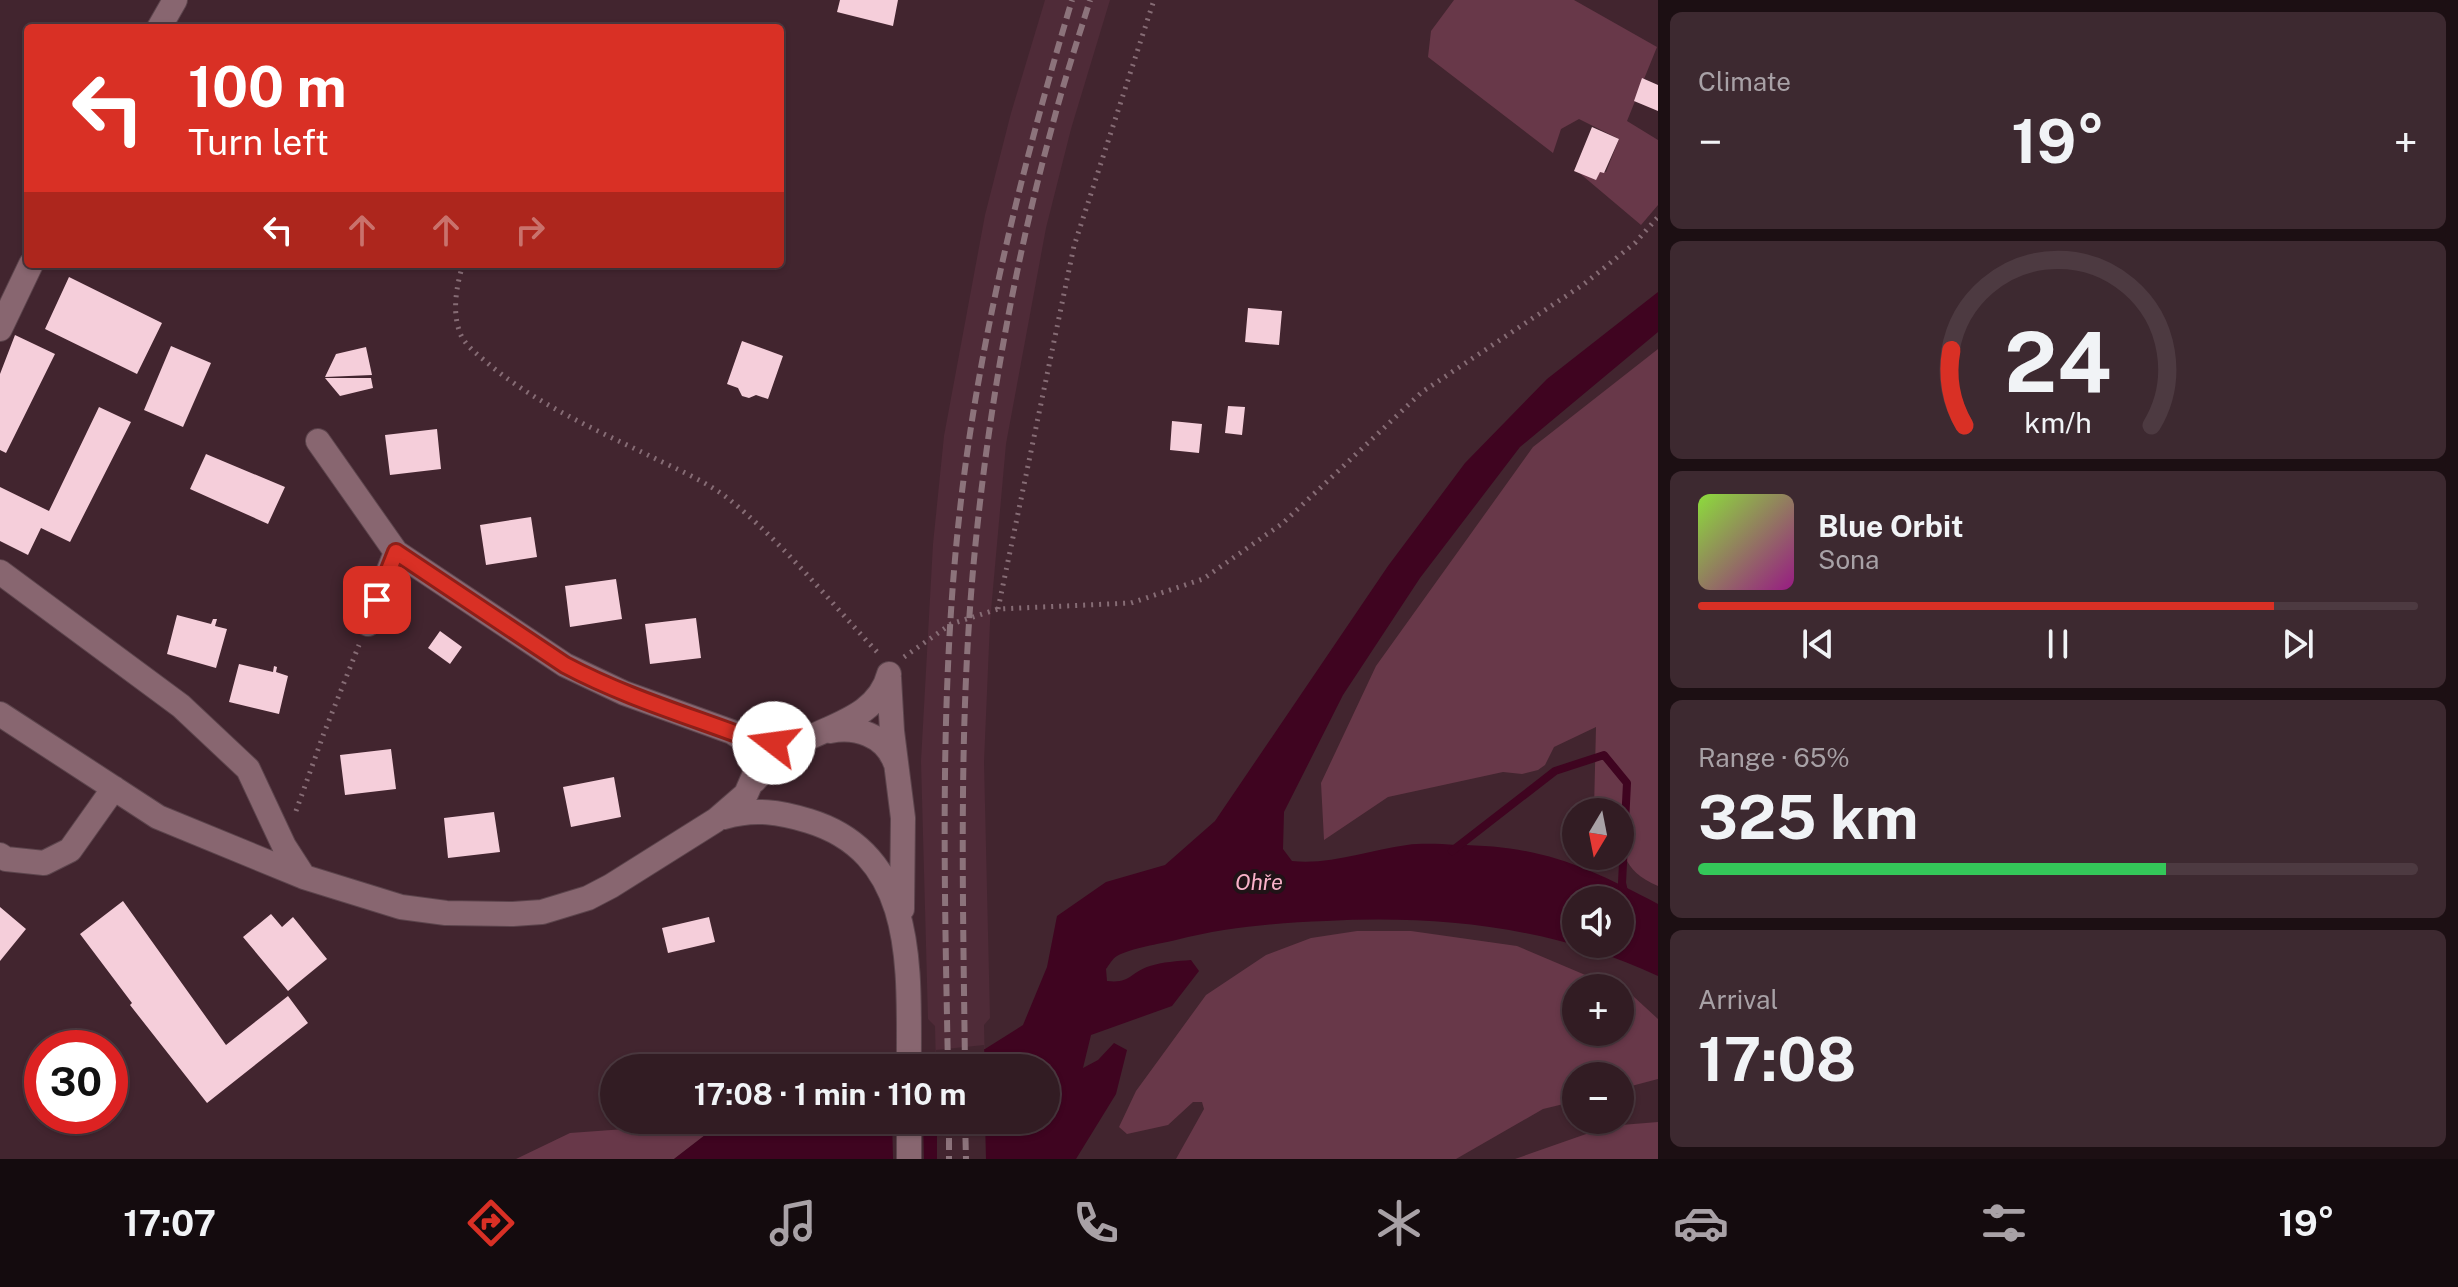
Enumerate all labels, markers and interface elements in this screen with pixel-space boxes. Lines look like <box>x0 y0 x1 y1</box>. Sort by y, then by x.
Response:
text: 100 m <box>188 54 347 120</box>
icon: left <box>56 56 160 160</box>
text: Climate <box>1698 66 1791 97</box>
text: 19° <box>2011 106 2105 177</box>
text: − <box>1698 116 1722 168</box>
text: + <box>2394 116 2418 168</box>
text: Turn left <box>188 121 329 163</box>
icon: left <box>256 208 300 252</box>
icon: ahead <box>340 208 384 252</box>
icon: ahead <box>424 208 468 252</box>
icon: right <box>508 208 552 252</box>
text: 24 <box>2004 313 2112 411</box>
text: km/h <box>2024 406 2092 439</box>
text: Blue Orbit <box>1818 508 1964 544</box>
text: Sona <box>1818 544 1879 575</box>
pin <box>343 566 411 634</box>
icon: arrive <box>355 578 399 622</box>
icon: previous <box>1796 622 1840 666</box>
icon: pause <box>2036 622 2080 666</box>
icon: next <box>2276 622 2320 666</box>
position arrow <box>732 701 816 785</box>
text: Range · 65% <box>1698 742 1850 773</box>
text: 325 km <box>1698 782 1919 853</box>
north arrow <box>1562 798 1634 870</box>
map controls <box>1562 798 1634 1134</box>
water label: Ohře <box>1235 869 1283 895</box>
button: sound <box>1562 886 1634 958</box>
button: + <box>1562 974 1634 1046</box>
text: Arrival <box>1698 984 1778 1015</box>
text: 17:08 <box>1698 1024 1856 1095</box>
speed limit sign: 30 <box>24 1030 128 1134</box>
button: − <box>1562 1062 1634 1134</box>
text: 17:08 · 1 min · 110 m <box>694 1076 966 1112</box>
icon: directions <box>463 1195 519 1251</box>
icon: music <box>765 1195 821 1251</box>
icon: phone <box>1068 1195 1124 1251</box>
icon: climate <box>1371 1195 1427 1251</box>
icon: car <box>1673 1195 1729 1251</box>
icon: filters <box>1976 1195 2032 1251</box>
text: 17:07 <box>123 1202 216 1244</box>
text: 19° <box>2278 1202 2335 1244</box>

